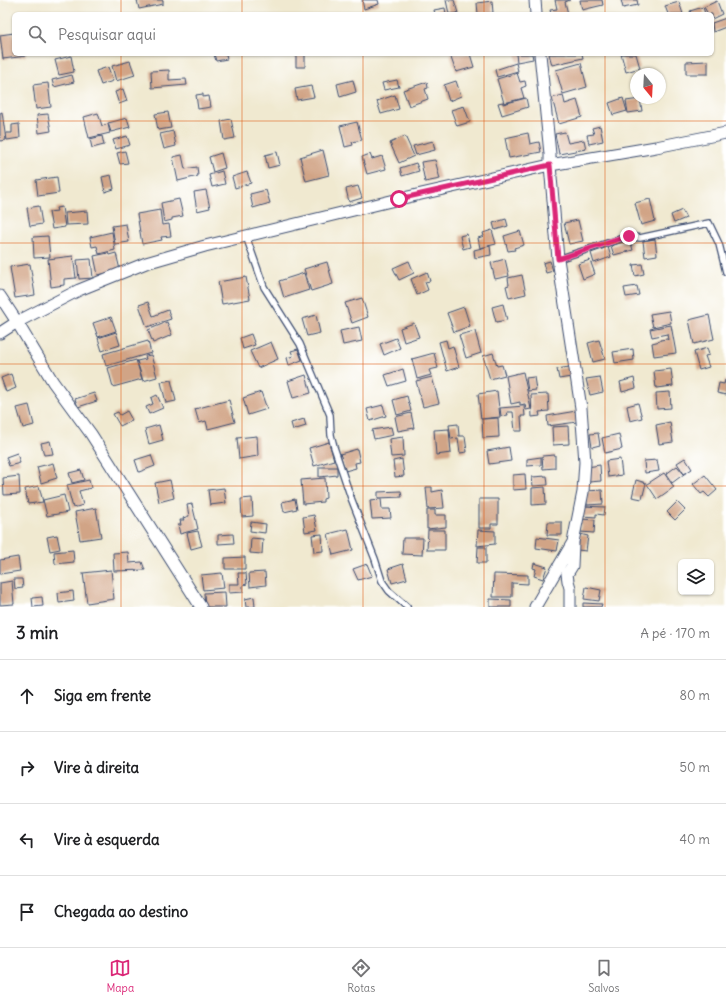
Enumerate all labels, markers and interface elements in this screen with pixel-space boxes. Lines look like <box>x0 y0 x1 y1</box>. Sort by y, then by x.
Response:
search box <box>12 12 714 56</box>
icon: search <box>26 23 48 45</box>
text: Pesquisar aqui <box>58 25 156 44</box>
north arrow <box>630 68 666 104</box>
route start <box>390 190 408 208</box>
route end <box>620 227 638 245</box>
map controls <box>678 559 714 595</box>
button: layers <box>678 559 714 595</box>
text: 3 min <box>16 622 58 644</box>
text: A pé · 170 m <box>640 625 710 642</box>
icon: ahead <box>16 685 38 707</box>
text: Siga em frente <box>54 686 151 705</box>
text: 80 m <box>679 687 710 704</box>
icon: right <box>16 757 38 779</box>
text: Vire à direita <box>54 758 139 777</box>
text: 50 m <box>679 759 710 776</box>
icon: left <box>16 829 38 851</box>
text: Vire à esquerda <box>54 830 160 849</box>
text: 40 m <box>679 831 710 848</box>
icon: arrive <box>16 901 38 923</box>
text: Chegada ao destino <box>54 902 188 921</box>
tab: Mapa <box>106 957 134 995</box>
tab: Rotas <box>347 957 375 995</box>
tab: Salvos <box>588 957 620 995</box>

